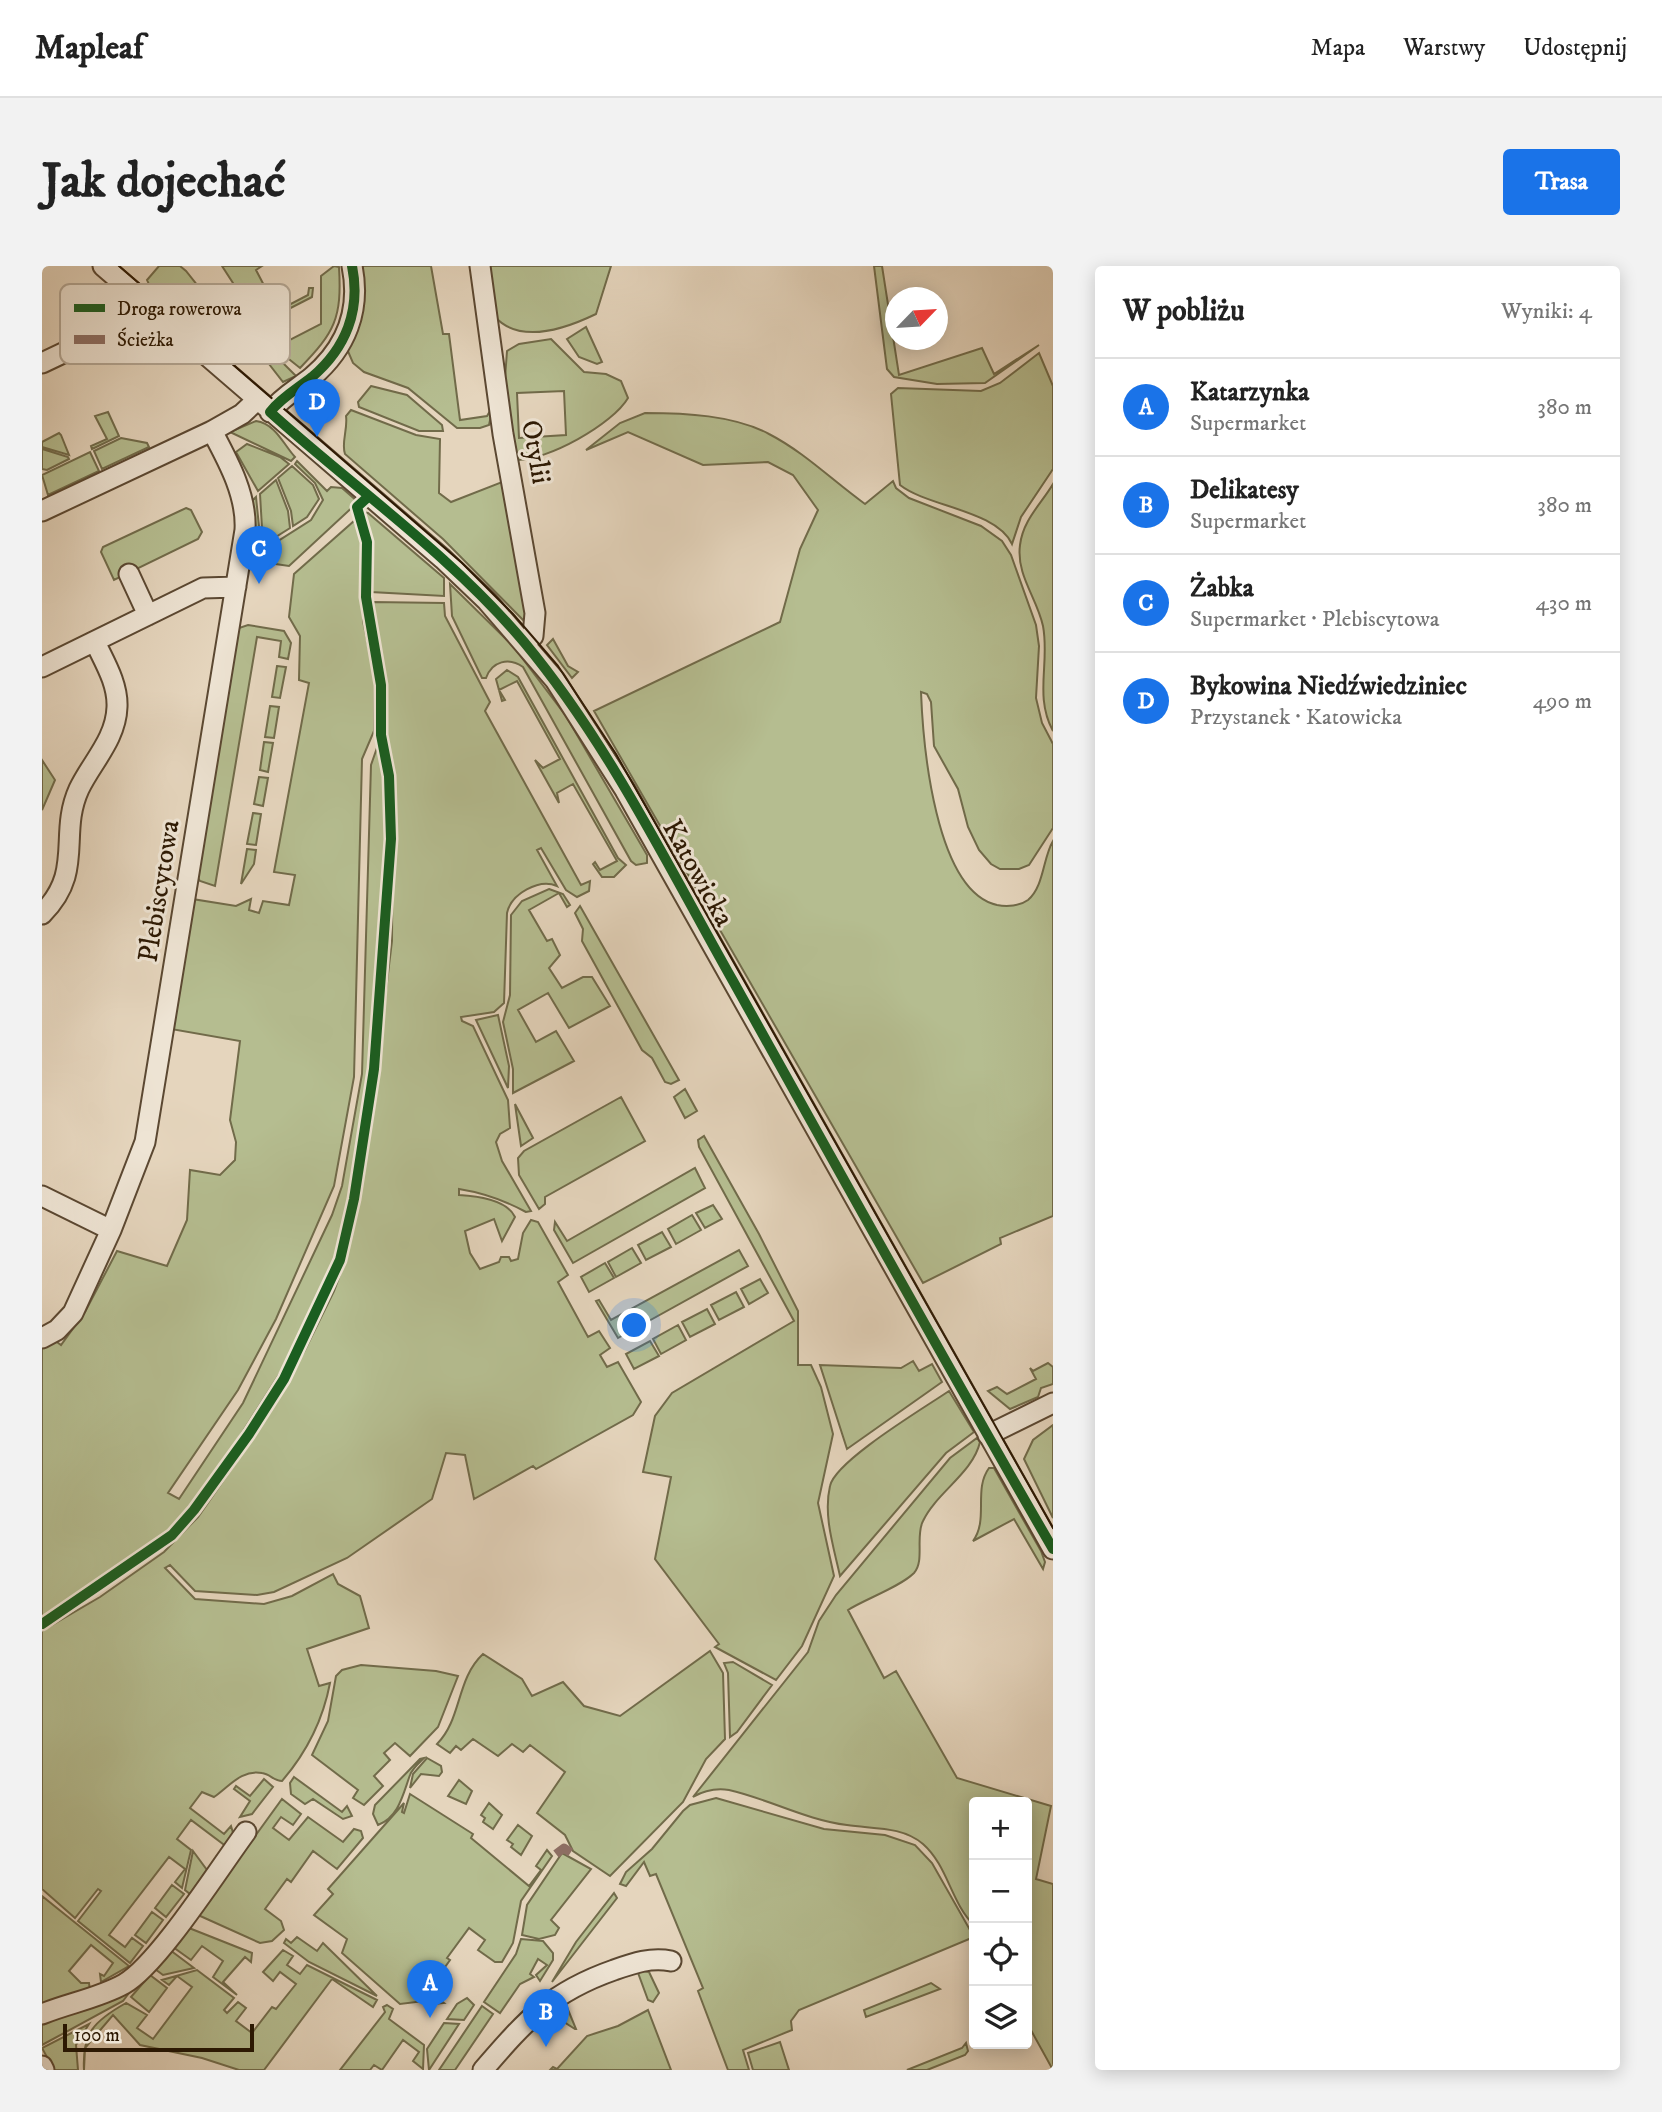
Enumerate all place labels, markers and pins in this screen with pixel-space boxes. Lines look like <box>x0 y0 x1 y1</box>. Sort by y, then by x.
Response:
pin: D <box>294 379 340 437</box>
pin: C <box>236 526 282 584</box>
pin: A <box>407 1960 453 2018</box>
pin: B <box>523 1989 569 2047</box>

